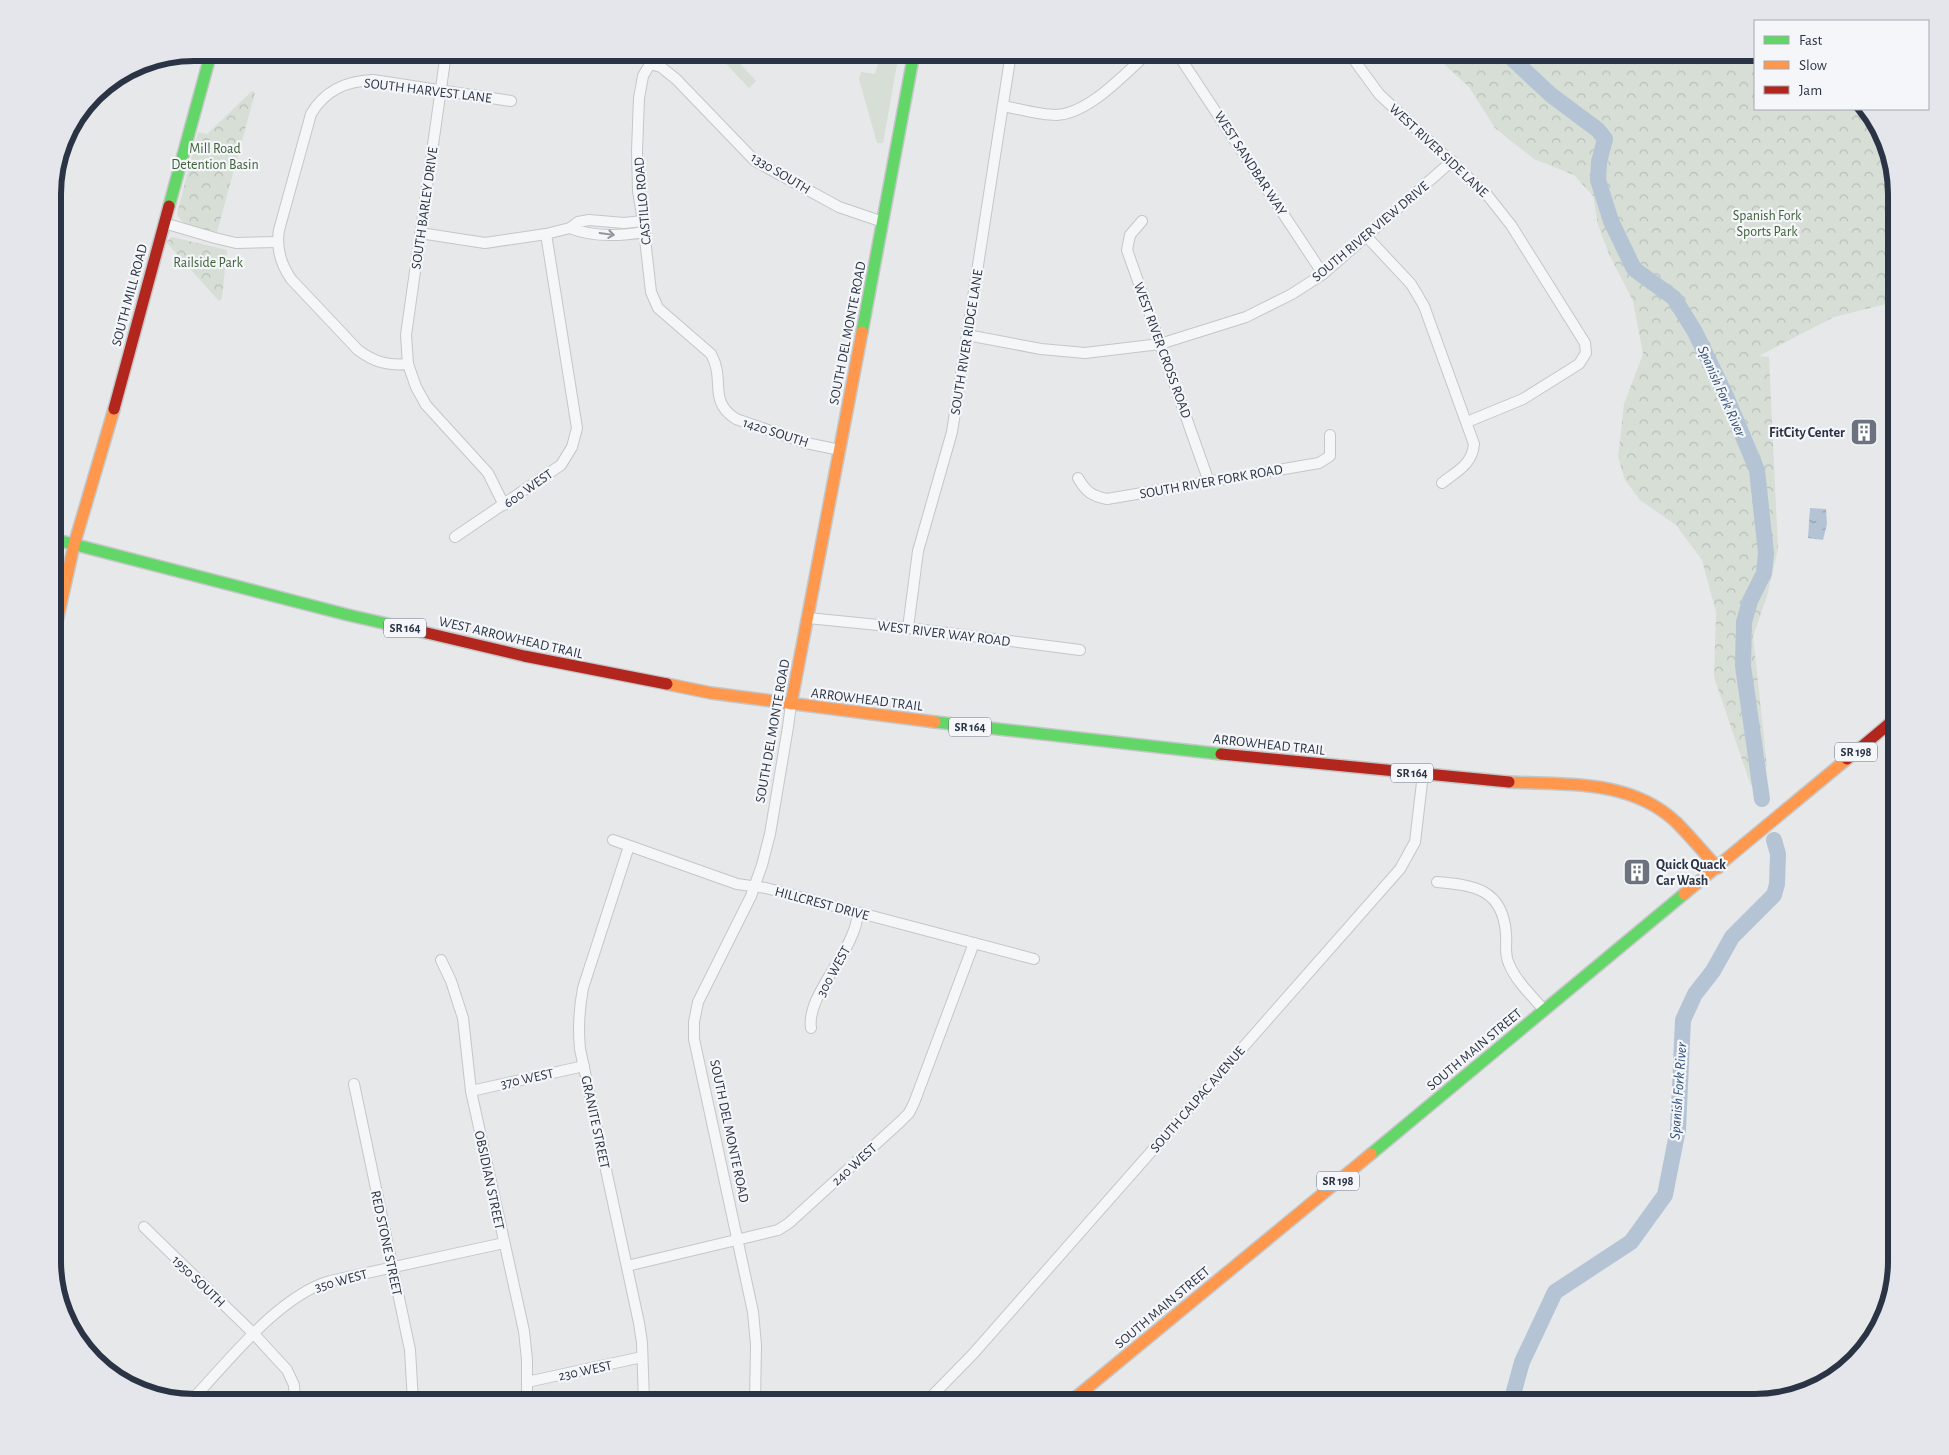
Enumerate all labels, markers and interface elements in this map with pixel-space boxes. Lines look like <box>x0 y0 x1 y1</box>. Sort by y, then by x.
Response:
legend <box>1754 20 1929 110</box>
text: Fast <box>1799 33 1823 48</box>
text: Slow <box>1799 58 1827 73</box>
street label: SOUTH HARVEST LANE <box>363 76 493 106</box>
text: Jam <box>1799 83 1822 98</box>
street label: WEST RIVER SIDE LANE <box>1386 101 1491 200</box>
street label: WEST SANDBAR WAY <box>1211 109 1289 219</box>
park label: Mill Road Detention Basin <box>171 142 259 172</box>
street label: SOUTH BARLEY DRIVE <box>409 146 441 270</box>
street label: 1330 SOUTH <box>748 151 813 197</box>
street label: CASTILLO ROAD <box>632 156 654 245</box>
street label: SOUTH RIVER VIEW DRIVE <box>1310 179 1432 284</box>
park label: Spanish Fork Sports Park <box>1733 209 1802 239</box>
one-way arrow <box>599 229 615 239</box>
street label: SOUTH MILL ROAD <box>110 243 150 348</box>
park label: Railside Park <box>173 256 243 270</box>
street label: SOUTH DEL MONTE ROAD <box>827 260 869 406</box>
street label: SOUTH RIVER RIDGE LANE <box>949 268 985 416</box>
street label: WEST RIVER CROSS ROAD <box>1131 280 1193 420</box>
water label: Spanish Fork River <box>1695 344 1749 440</box>
street label: 1420 SOUTH <box>741 416 810 450</box>
building icon: FitCity Center <box>1849 417 1879 447</box>
place label: FitCity Center <box>1769 426 1845 440</box>
street label: SOUTH RIVER FORK ROAD <box>1138 462 1284 501</box>
street label: 600 WEST <box>502 467 556 511</box>
street label: WEST ARROWHEAD TRAIL <box>437 615 584 661</box>
road number: SR 164 <box>384 618 426 638</box>
street label: WEST RIVER WAY ROAD <box>877 619 1011 649</box>
street label: SOUTH DEL MONTE ROAD <box>753 658 793 804</box>
street label: ARROWHEAD TRAIL <box>810 686 924 714</box>
road number: SR 164 <box>949 718 991 736</box>
street label: ARROWHEAD TRAIL <box>1212 732 1326 758</box>
road number: SR 198 <box>1835 742 1877 762</box>
road number: SR 164 <box>1391 764 1433 782</box>
building icon: Quick Quack Car Wash <box>1622 857 1652 887</box>
place label: Quick Quack Car Wash <box>1656 858 1726 888</box>
street label: HILLCREST DRIVE <box>773 885 871 923</box>
street label: 300 WEST <box>814 944 853 999</box>
street label: SOUTH MAIN STREET <box>1425 1006 1525 1093</box>
water label: Spanish Fork River <box>1668 1041 1689 1140</box>
street label: SOUTH CALPAC AVENUE <box>1148 1044 1248 1155</box>
street label: SOUTH DEL MONTE ROAD <box>707 1059 751 1204</box>
street label: 370 WEST <box>499 1067 555 1091</box>
street label: GRANITE STREET <box>578 1074 612 1170</box>
street label: OBSIDIAN STREET <box>472 1129 506 1231</box>
street label: 240 WEST <box>829 1141 880 1188</box>
road number: SR 198 <box>1317 1172 1359 1190</box>
street label: RED STONE STREET <box>368 1189 404 1297</box>
street label: 1950 SOUTH <box>169 1253 228 1310</box>
street label: SOUTH MAIN STREET <box>1113 1264 1213 1351</box>
street label: 350 WEST <box>313 1267 369 1295</box>
street label: 230 WEST <box>557 1358 613 1383</box>

